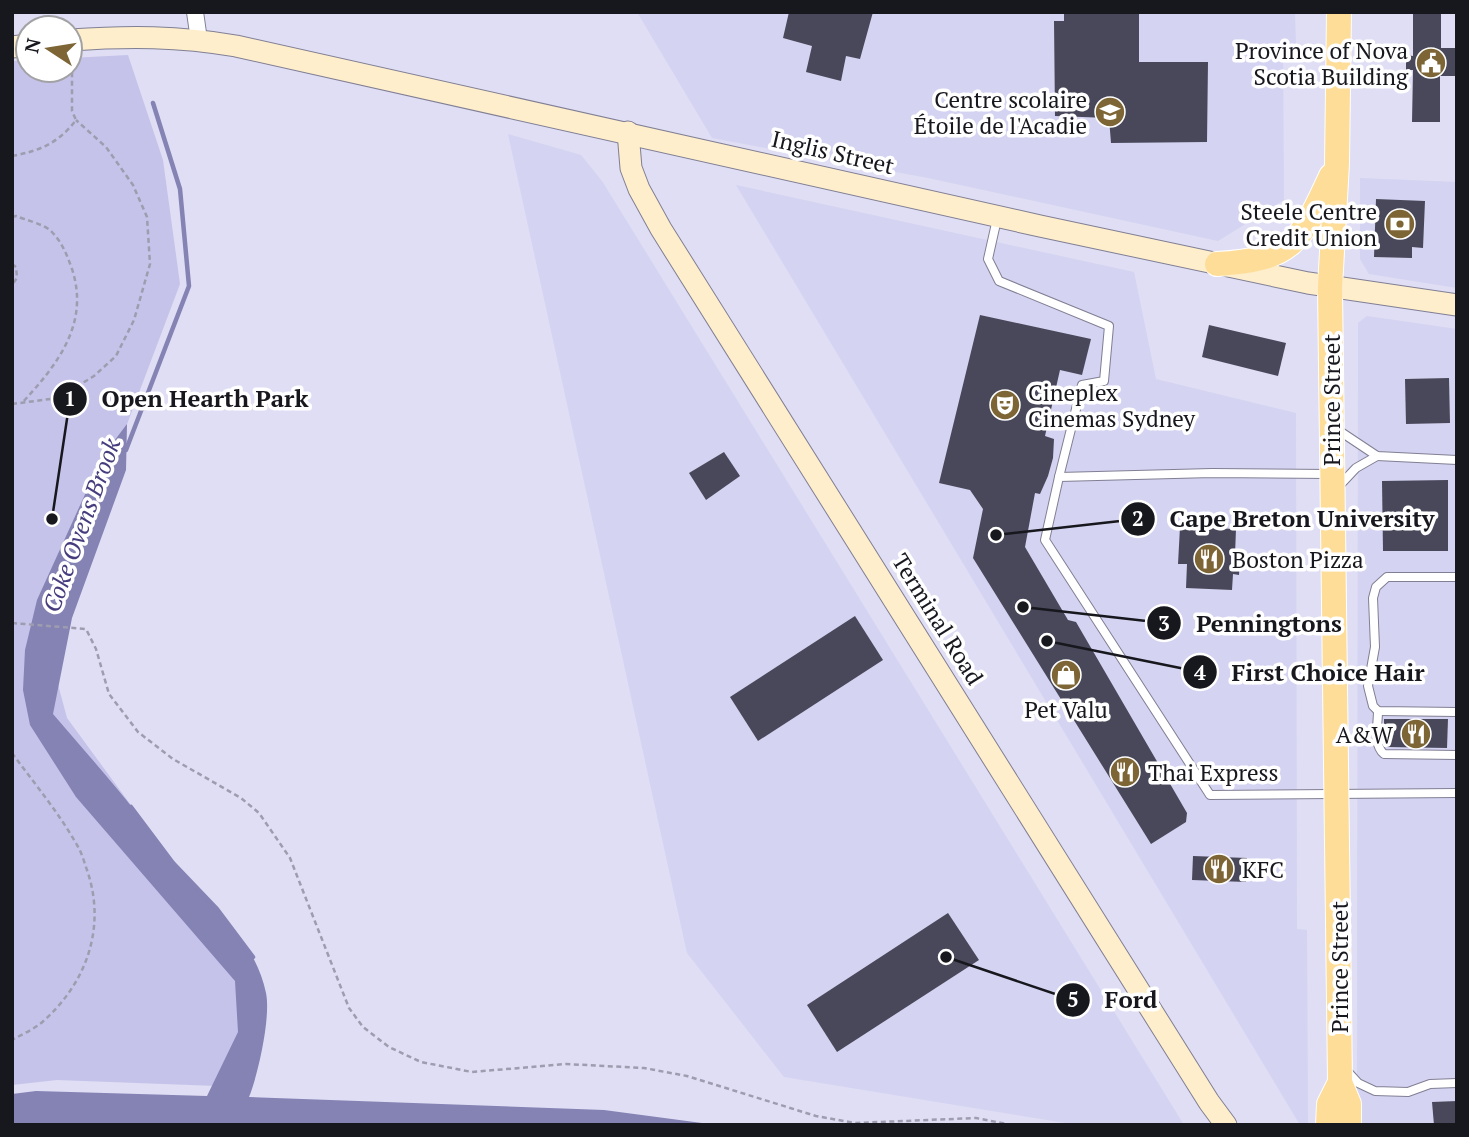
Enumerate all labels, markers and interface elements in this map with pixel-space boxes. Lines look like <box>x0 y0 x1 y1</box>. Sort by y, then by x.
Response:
north arrow <box>14 14 84 84</box>
text: N <box>18 35 46 55</box>
place label: Province of Nova Scotia Building <box>1235 35 1409 92</box>
public building icon: Province of Nova Scotia Building <box>1414 46 1448 80</box>
place label: Centre scolaire Étoile de l'Acadie <box>914 84 1087 141</box>
school or university icon: Centre scolaire Étoile de l'Acadie <box>1093 95 1127 129</box>
street label: Inglis Street <box>769 123 898 181</box>
place label: Steele Centre Credit Union <box>1240 196 1377 253</box>
bank icon: Steele Centre Credit Union <box>1383 207 1417 241</box>
street label: Prince Street <box>1316 334 1347 466</box>
callout: Open Hearth Park <box>52 376 322 421</box>
place label: Cineplex Cinemas Sydney <box>1028 377 1196 434</box>
text: Open Hearth Park <box>102 382 308 414</box>
text: 1 <box>64 384 76 412</box>
theatre icon: Cineplex Cinemas Sydney <box>988 388 1022 422</box>
water label: Coke Ovens Brook <box>35 433 127 616</box>
callout: Cape Breton University <box>1120 496 1448 541</box>
text: Cape Breton University <box>1170 502 1436 534</box>
text: 2 <box>1132 504 1144 532</box>
restaurant icon: Boston Pizza <box>1192 542 1226 576</box>
place label: Boston Pizza <box>1232 544 1364 575</box>
street label: Terminal Road <box>885 548 991 691</box>
callout: Penningtons <box>1147 601 1356 646</box>
text: Penningtons <box>1196 607 1342 639</box>
text: 3 <box>1158 609 1170 637</box>
callout: First Choice Hair <box>1183 650 1439 695</box>
text: First Choice Hair <box>1231 656 1425 688</box>
shop icon: Pet Valu <box>1049 658 1083 692</box>
text: 4 <box>1194 658 1206 686</box>
place label: Pet Valu <box>1024 694 1108 725</box>
restaurant icon: A&W <box>1399 717 1433 751</box>
place label: A&W <box>1336 719 1394 750</box>
restaurant icon: Thai Express <box>1108 755 1142 789</box>
place label: Thai Express <box>1148 757 1279 788</box>
restaurant icon: KFC <box>1202 852 1236 886</box>
place label: KFC <box>1242 854 1284 885</box>
street label: Prince Street <box>1324 901 1355 1033</box>
callout: Ford <box>1056 978 1172 1023</box>
text: Ford <box>1105 983 1158 1015</box>
text: 5 <box>1067 985 1079 1013</box>

